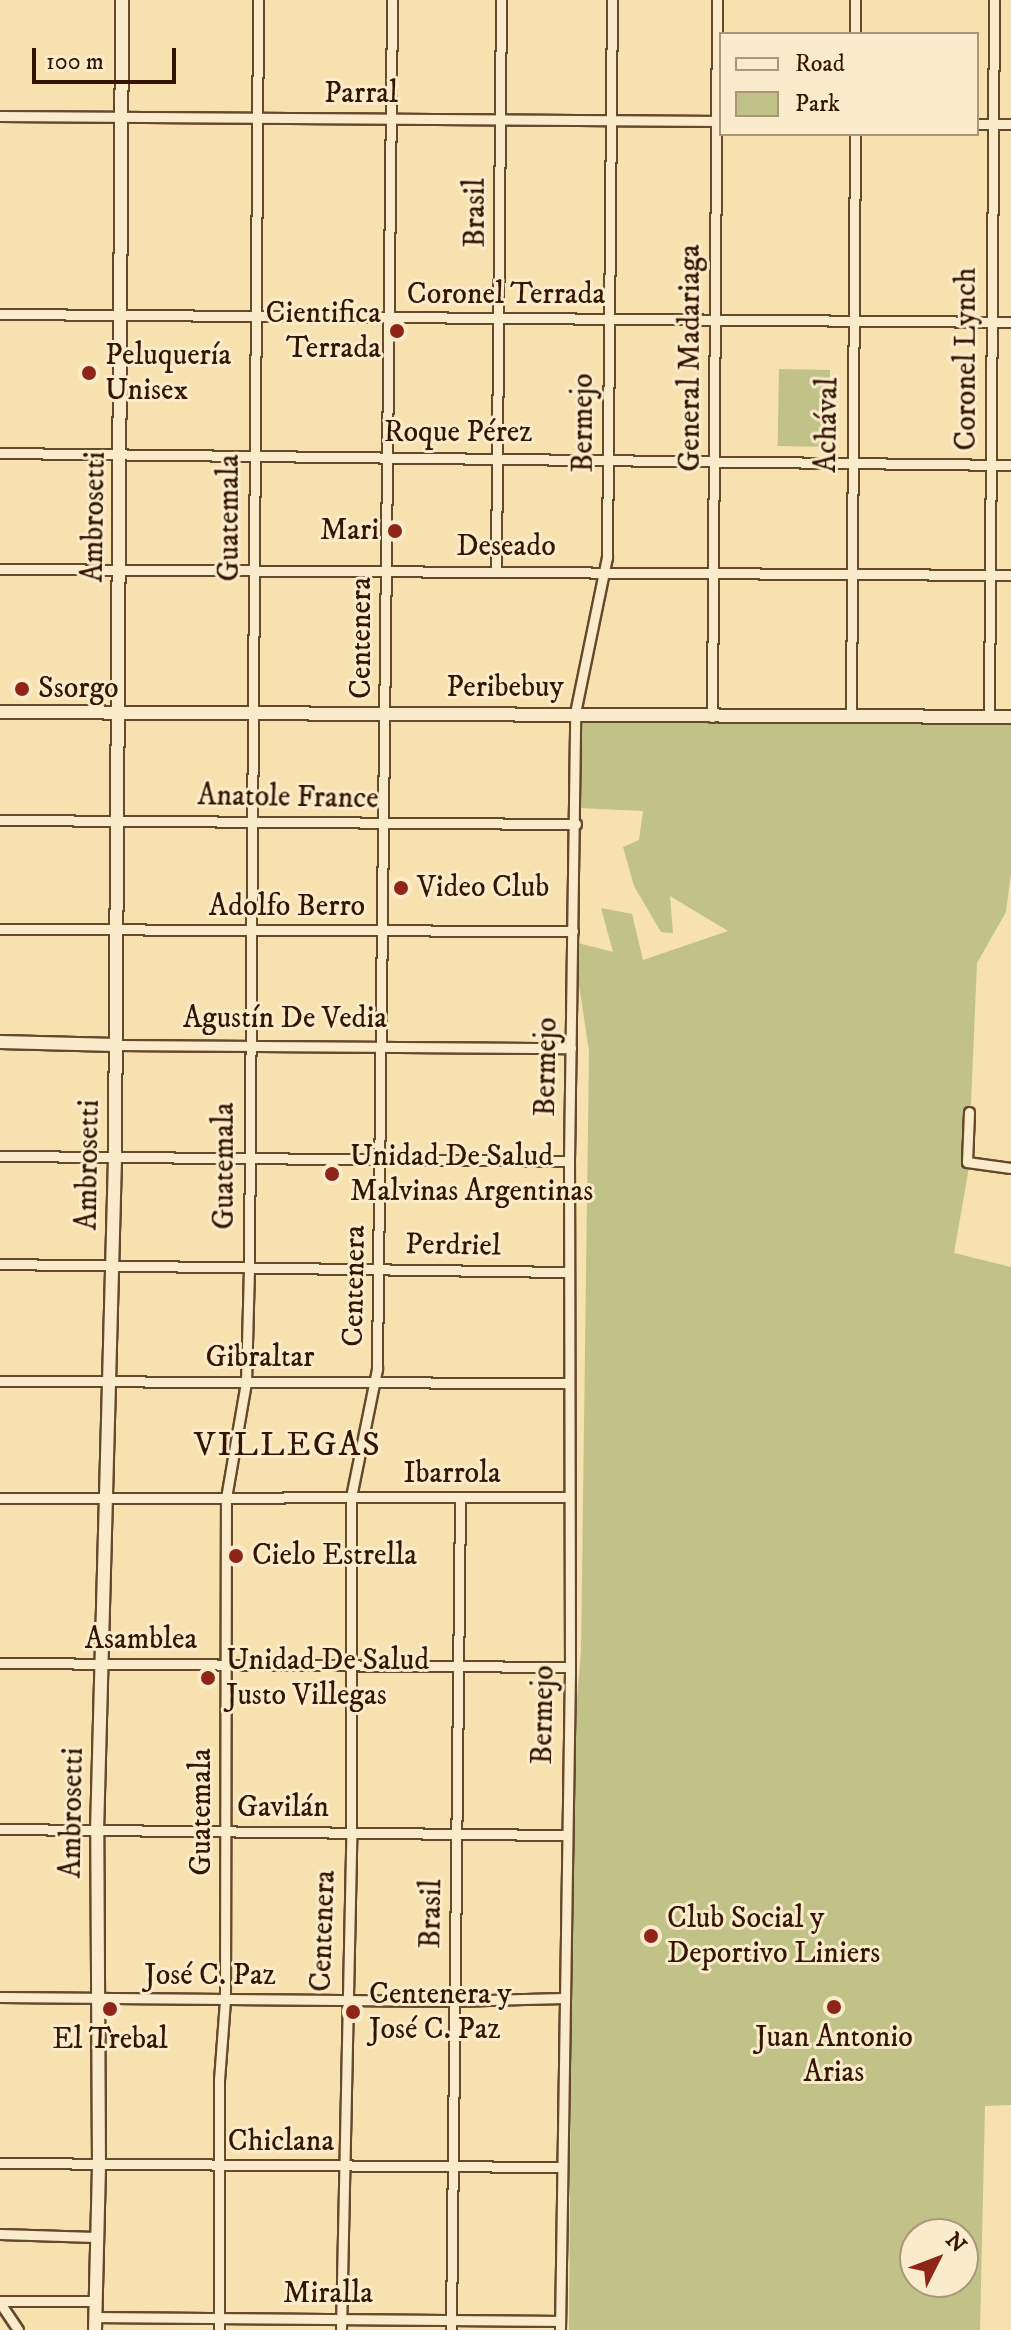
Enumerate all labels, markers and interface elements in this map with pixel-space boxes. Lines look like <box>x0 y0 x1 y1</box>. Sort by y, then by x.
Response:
scale bar <box>36 32 180 82</box>
legend <box>719 32 979 136</box>
text: 100 m <box>46 47 104 77</box>
text: Road <box>795 49 845 79</box>
street label: Parral <box>324 76 398 112</box>
text: Park <box>795 89 840 119</box>
street label: Brasil <box>458 178 494 248</box>
street label: General Madariaga <box>673 244 709 472</box>
street label: Coronel Lynch <box>949 267 985 451</box>
street label: Coronel Terrada <box>407 277 605 313</box>
place label: Cientifica Terrada <box>266 296 381 366</box>
marker: Cientifica Terrada <box>388 322 406 340</box>
place label: Peluquería Unisex <box>105 338 231 408</box>
marker: Peluquería Unisex <box>80 364 98 382</box>
street label: Bermejo <box>566 373 602 473</box>
street label: Achával <box>809 377 847 473</box>
street label: Roque Pérez <box>384 415 532 451</box>
street label: Ambrosetti <box>76 451 114 583</box>
street label: Guatemala <box>212 454 248 582</box>
place label: Mari <box>320 513 379 549</box>
marker: Mari <box>386 522 404 540</box>
street label: Deseado <box>456 529 556 565</box>
street label: Centenera <box>344 577 380 699</box>
street label: Peribebuy <box>446 670 564 706</box>
place label: Ssorgo <box>38 671 119 707</box>
marker: Ssorgo <box>13 680 31 698</box>
street label: Anatole France <box>197 778 379 818</box>
place label: Video Club <box>417 870 549 906</box>
marker: Video Club <box>392 879 410 897</box>
street label: Adolfo Berro <box>209 889 365 925</box>
street label: Agustín De Vedia <box>183 1001 387 1037</box>
street label: Bermejo <box>528 1017 566 1117</box>
street label: Ambrosetti <box>70 1099 108 1231</box>
street label: Guatemala <box>207 1102 243 1230</box>
place label: Unidad De Salud Malvinas Argentinas <box>350 1139 593 1210</box>
marker: Unidad De Salud Malvinas Argentinas <box>321 1163 343 1185</box>
street label: Centenera <box>336 1225 374 1347</box>
street label: Perdriel <box>405 1227 501 1265</box>
street label: Gibraltar <box>206 1340 314 1376</box>
district label: VILLEGAS <box>194 1426 382 1466</box>
street label: Ibarrola <box>403 1456 501 1492</box>
place label: Cielo Estrella <box>252 1538 417 1574</box>
marker: Cielo Estrella <box>227 1547 245 1565</box>
street label: Asamblea <box>85 1622 197 1658</box>
place label: Unidad De Salud Justo Villegas <box>226 1643 429 1714</box>
street label: Bermejo <box>525 1665 563 1765</box>
marker: Unidad De Salud Justo Villegas <box>197 1667 219 1689</box>
street label: Ambrosetti <box>54 1747 92 1879</box>
street label: Guatemala <box>184 1748 220 1876</box>
street label: Gavilán <box>237 1790 329 1826</box>
street label: Centenera <box>304 1870 344 1992</box>
street label: Brasil <box>413 1879 451 1949</box>
place label: Club Social y Deportivo Liniers <box>667 1901 880 1972</box>
marker: Club Social y Deportivo Liniers <box>642 1927 660 1945</box>
street label: José C. Paz <box>144 1958 276 1994</box>
place label: Centenera y José C. Paz <box>369 1977 511 2048</box>
marker: Juan Antonio Arias <box>825 1998 843 2016</box>
marker: El Trebal <box>101 2000 119 2018</box>
marker: Centenera y José C. Paz <box>344 2003 362 2021</box>
place label: Juan Antonio Arias <box>755 2020 913 2090</box>
place label: El Trebal <box>52 2022 168 2058</box>
street label: Chiclana <box>228 2124 334 2160</box>
north arrow <box>899 2218 979 2298</box>
text: N <box>940 2227 972 2259</box>
street label: Miralla <box>283 2276 373 2312</box>

